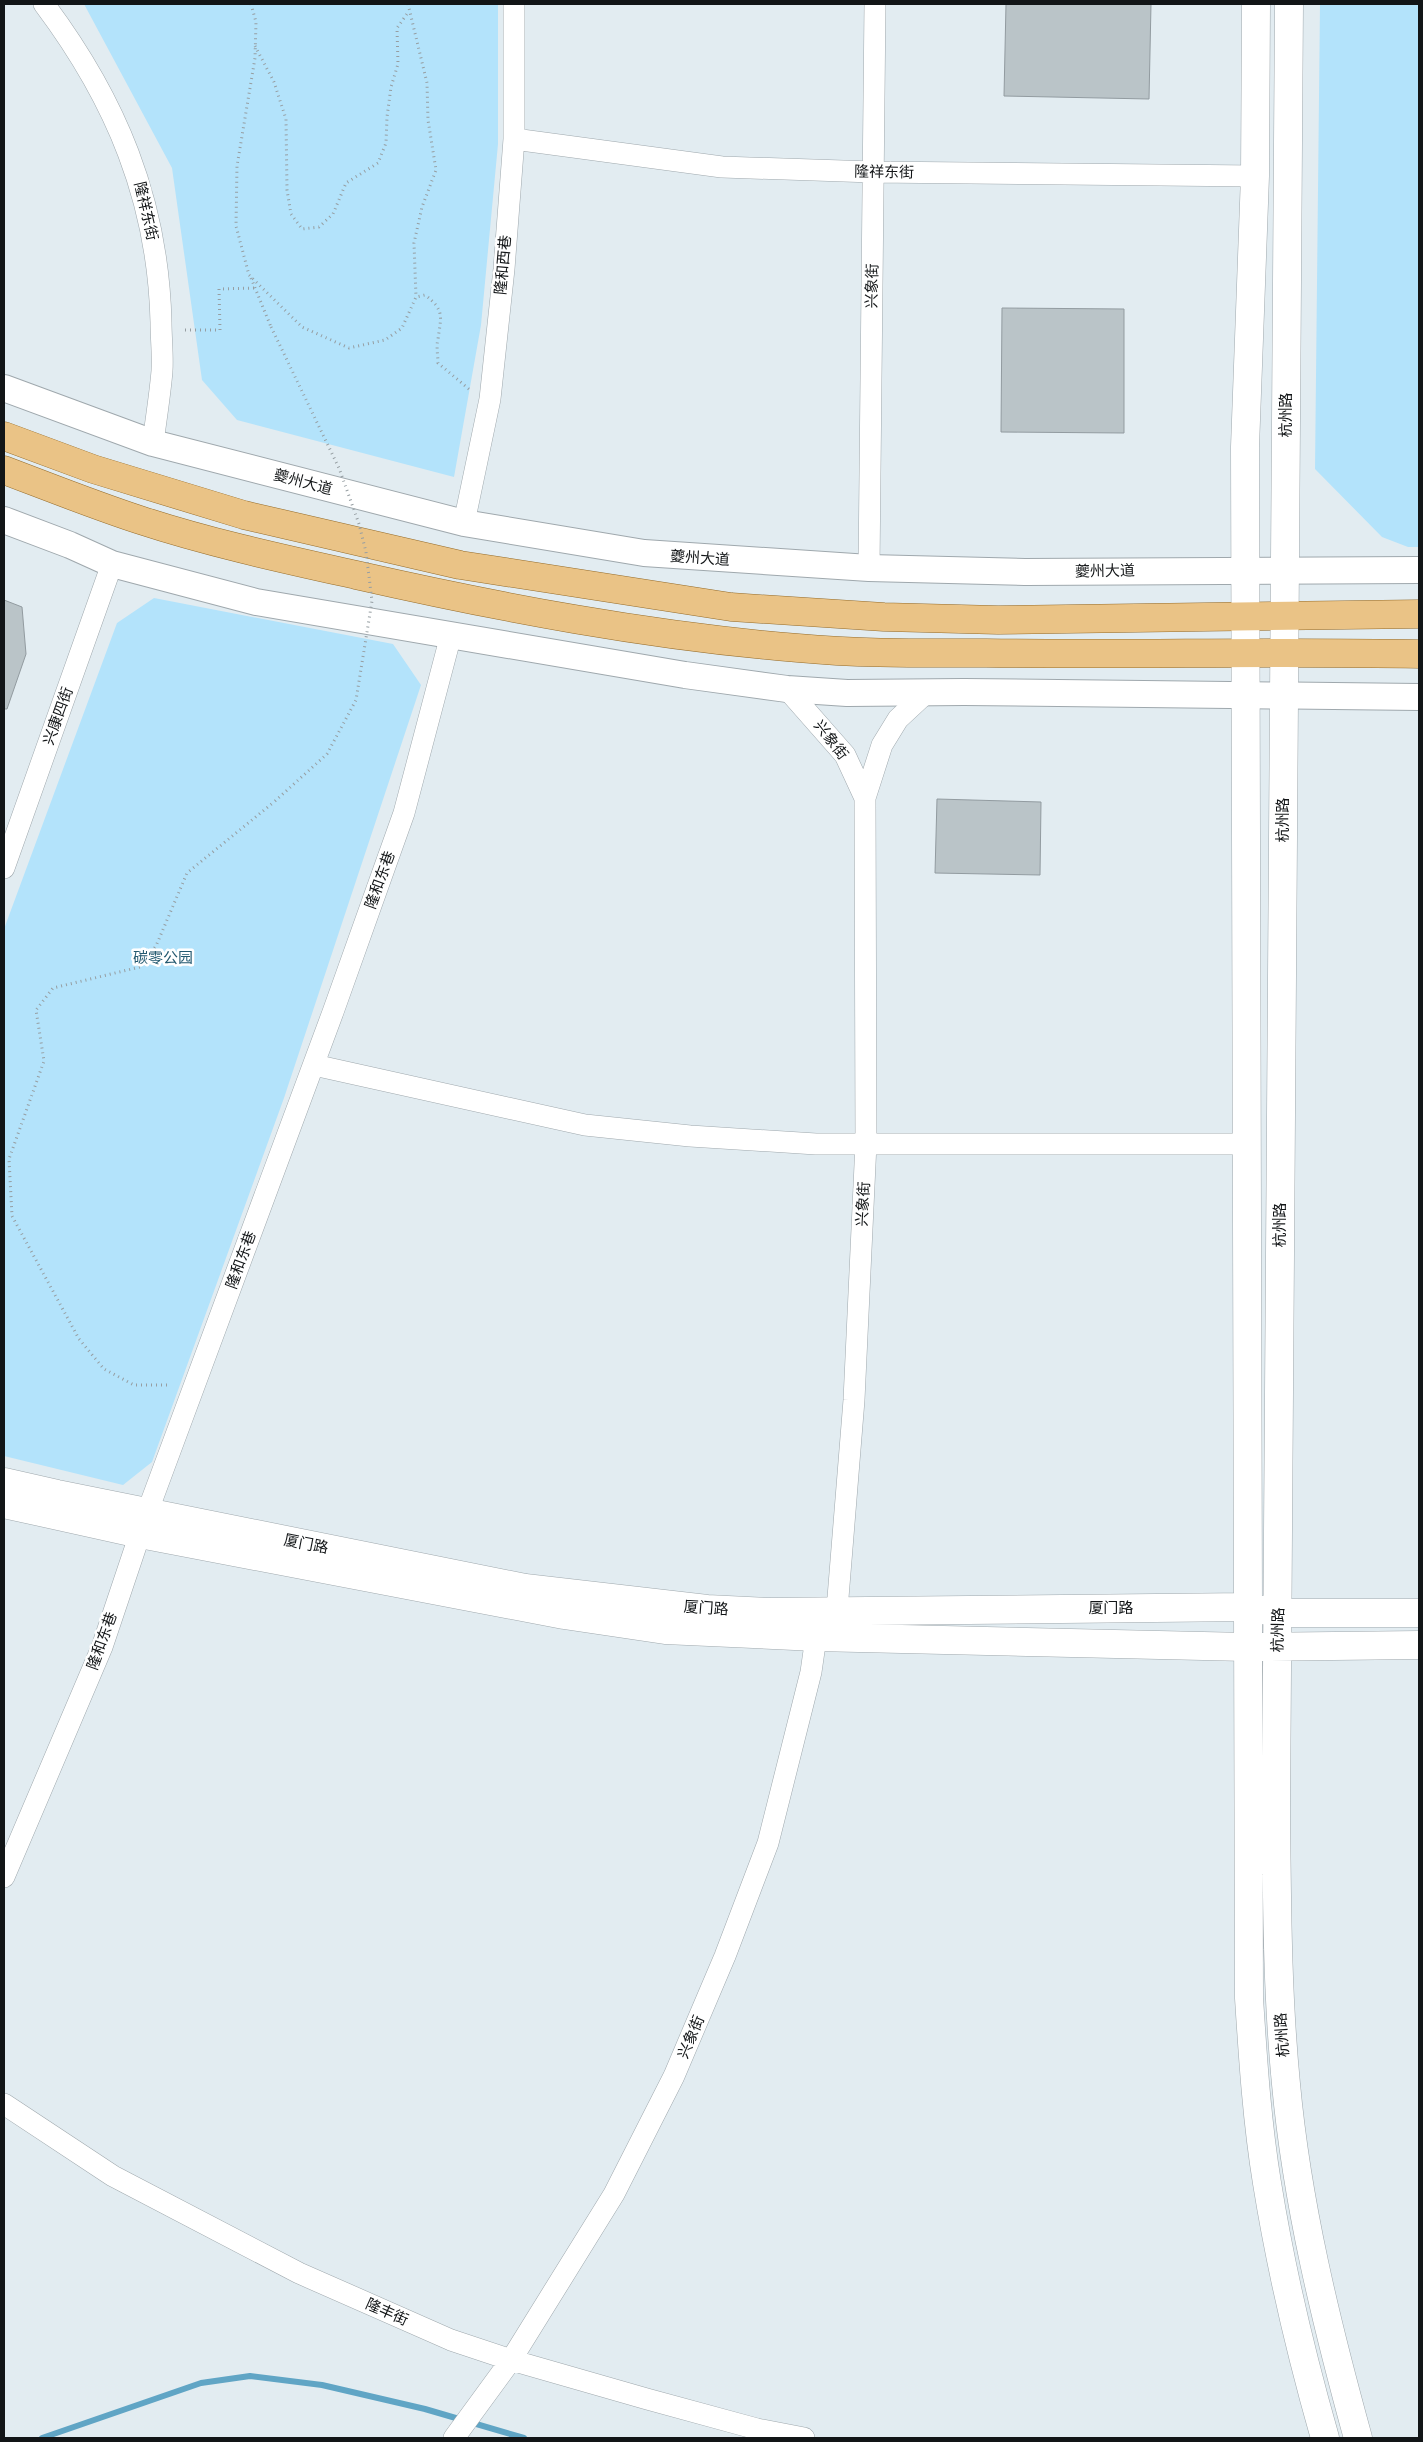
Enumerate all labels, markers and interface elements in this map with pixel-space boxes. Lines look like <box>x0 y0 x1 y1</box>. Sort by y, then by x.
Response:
street label: 隆祥东街 <box>854 162 914 182</box>
street label: 隆祥东街 <box>130 180 162 242</box>
street label: 隆和西巷 <box>491 234 515 296</box>
street label: 兴象街 <box>863 263 881 309</box>
street label: 杭州路 <box>1277 392 1295 438</box>
street label: 夔州大道 <box>272 466 334 498</box>
street label: 夔州大道 <box>669 547 731 569</box>
street label: 夔州大道 <box>1075 561 1135 581</box>
street label: 兴康四街 <box>39 685 77 747</box>
street label: 兴象街 <box>810 717 852 763</box>
street label: 杭州路 <box>1274 797 1292 843</box>
street label: 隆和东巷 <box>361 849 399 911</box>
park label: 碳零公园 <box>133 949 193 967</box>
street label: 兴象街 <box>853 1181 873 1227</box>
street label: 杭州路 <box>1271 1202 1289 1248</box>
street label: 隆和东巷 <box>222 1229 260 1291</box>
street label: 厦门路 <box>282 1531 330 1557</box>
street label: 厦门路 <box>683 1597 729 1619</box>
street label: 厦门路 <box>1088 1599 1134 1617</box>
street label: 杭州路 <box>1269 1607 1287 1653</box>
street label: 隆和东巷 <box>83 1610 121 1672</box>
street label: 杭州路 <box>1271 2012 1293 2058</box>
street label: 兴象街 <box>674 2013 708 2061</box>
street label: 隆丰街 <box>363 2295 411 2329</box>

